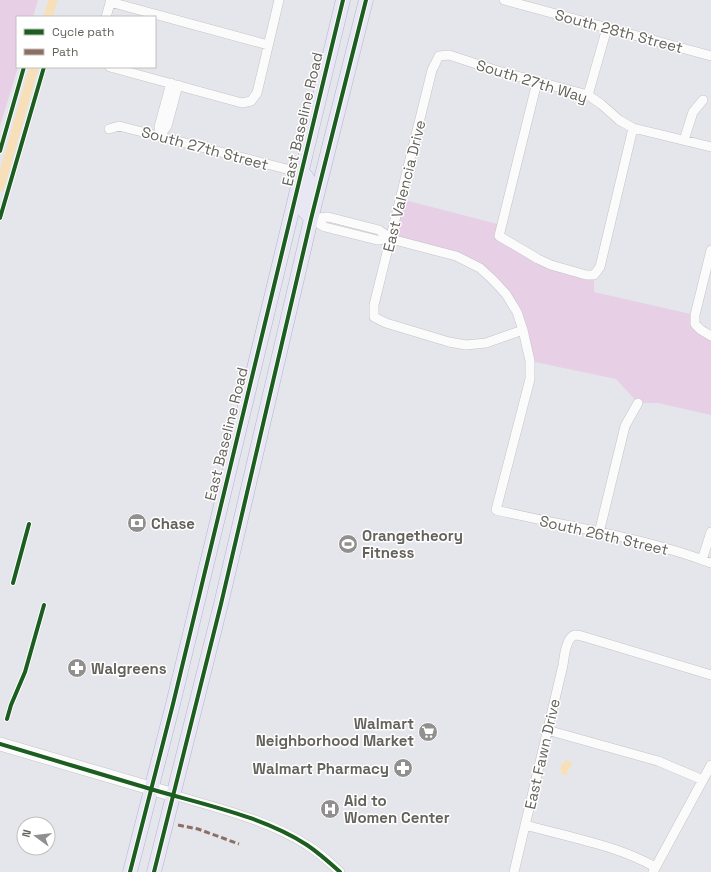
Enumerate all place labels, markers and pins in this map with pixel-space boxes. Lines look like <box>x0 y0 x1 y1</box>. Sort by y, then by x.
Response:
bank icon: Chase <box>126 512 148 534</box>
place label: Chase <box>151 514 195 533</box>
place label: Orangetheory Fitness <box>362 526 463 562</box>
sports icon: Orangetheory Fitness <box>337 533 359 555</box>
pharmacy icon: Walgreens <box>66 657 88 679</box>
place label: Walgreens <box>91 659 167 678</box>
place label: Walmart Neighborhood Market <box>256 714 414 750</box>
supermarket icon: Walmart Neighborhood Market <box>417 721 439 743</box>
pharmacy icon: Walmart Pharmacy <box>392 757 414 779</box>
place label: Walmart Pharmacy <box>253 759 389 778</box>
place label: Aid to Women Center <box>344 791 450 827</box>
hospital icon: Aid to Women Center <box>319 798 341 820</box>

